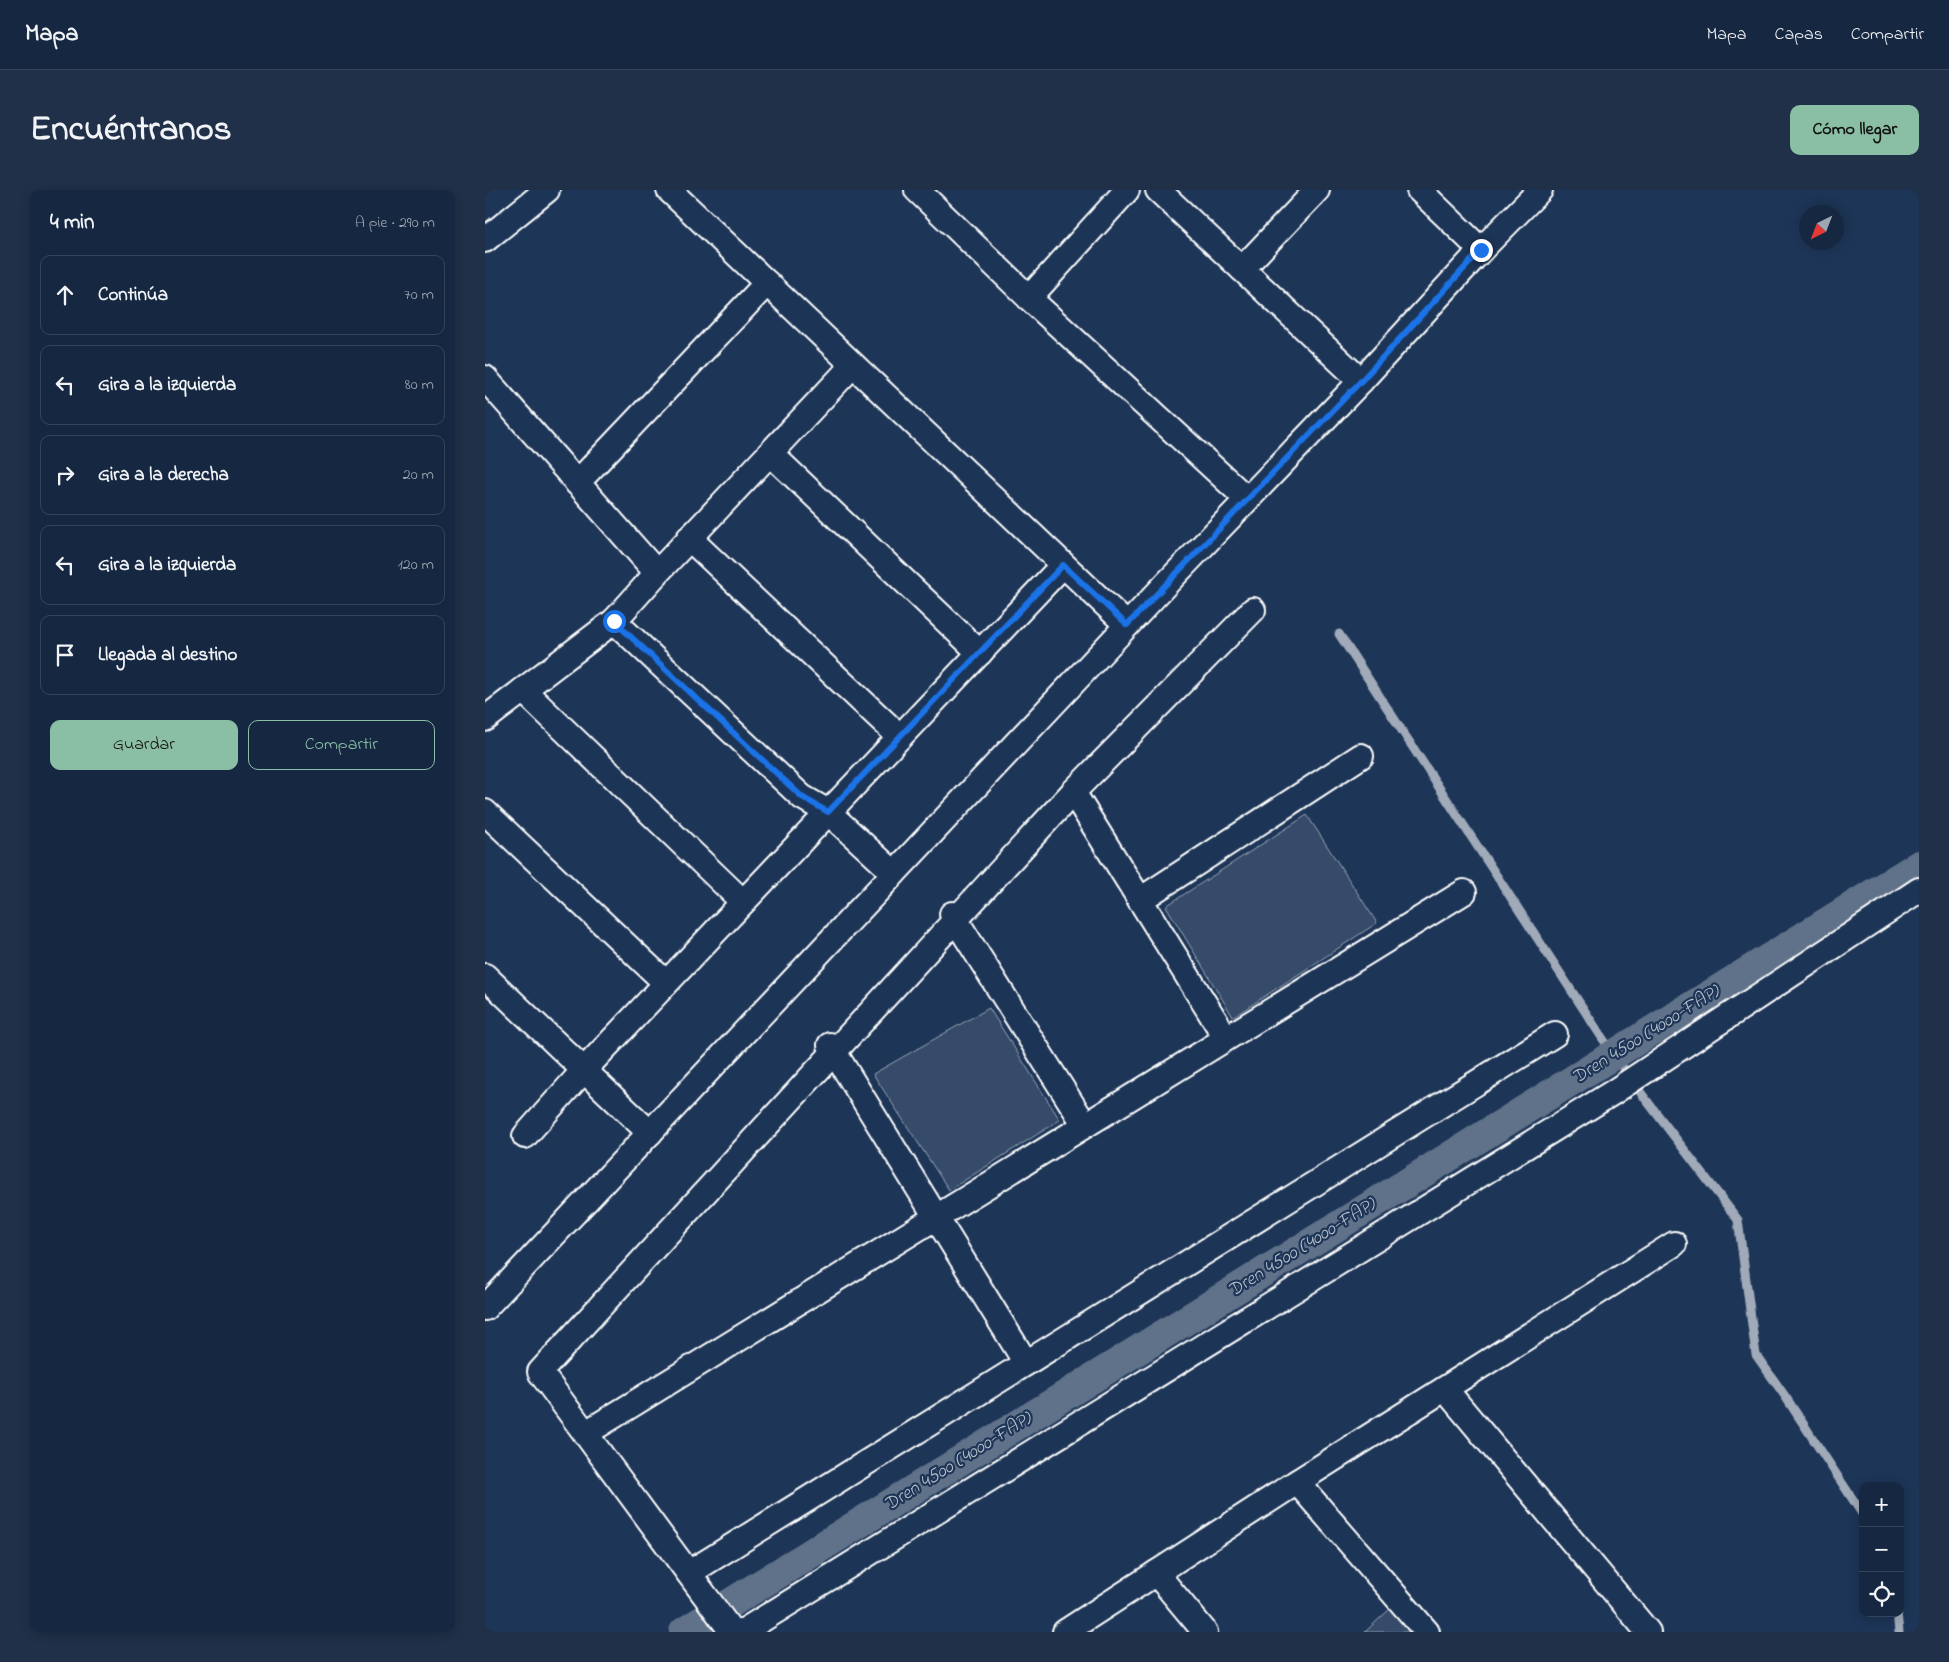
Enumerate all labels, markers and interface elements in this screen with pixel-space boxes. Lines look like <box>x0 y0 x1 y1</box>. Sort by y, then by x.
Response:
text: Mapa <box>25 17 79 52</box>
text: Mapa <box>1706 22 1747 48</box>
text: Capas <box>1775 22 1823 48</box>
text: Compartir <box>1851 22 1924 48</box>
text: Encuéntranos <box>30 105 232 156</box>
button: Cómo llegar <box>1790 105 1919 155</box>
north arrow <box>1799 205 1844 250</box>
text: 4 min <box>50 208 94 238</box>
text: A pie · 290 m <box>355 211 435 235</box>
route end <box>1470 239 1493 262</box>
icon: ahead <box>51 281 79 309</box>
text: Continúa <box>98 282 168 309</box>
text: 70 m <box>404 283 434 307</box>
icon: left <box>51 371 79 399</box>
text: Gira a la izquierda <box>98 372 236 399</box>
text: 80 m <box>405 373 434 397</box>
icon: right <box>51 461 79 489</box>
text: Gira a la derecha <box>98 462 229 489</box>
text: 20 m <box>403 463 434 487</box>
icon: left <box>51 551 79 579</box>
text: Gira a la izquierda <box>98 552 236 579</box>
text: 120 m <box>398 553 434 577</box>
route start <box>603 610 626 633</box>
icon: arrive <box>51 641 79 669</box>
text: Llegada al destino <box>98 642 237 669</box>
button: Guardar <box>50 720 238 770</box>
button: Compartir <box>248 720 435 770</box>
water label: Dren 4500 (4000-FAP) <box>1567 977 1727 1091</box>
water label: Dren 4500 (4000-FAP) <box>1223 1190 1383 1304</box>
water label: Dren 4500 (4000-FAP) <box>879 1404 1039 1518</box>
map controls <box>1859 1482 1904 1617</box>
button: + <box>1859 1482 1904 1527</box>
button: − <box>1859 1527 1904 1572</box>
button: locate <box>1859 1572 1904 1617</box>

